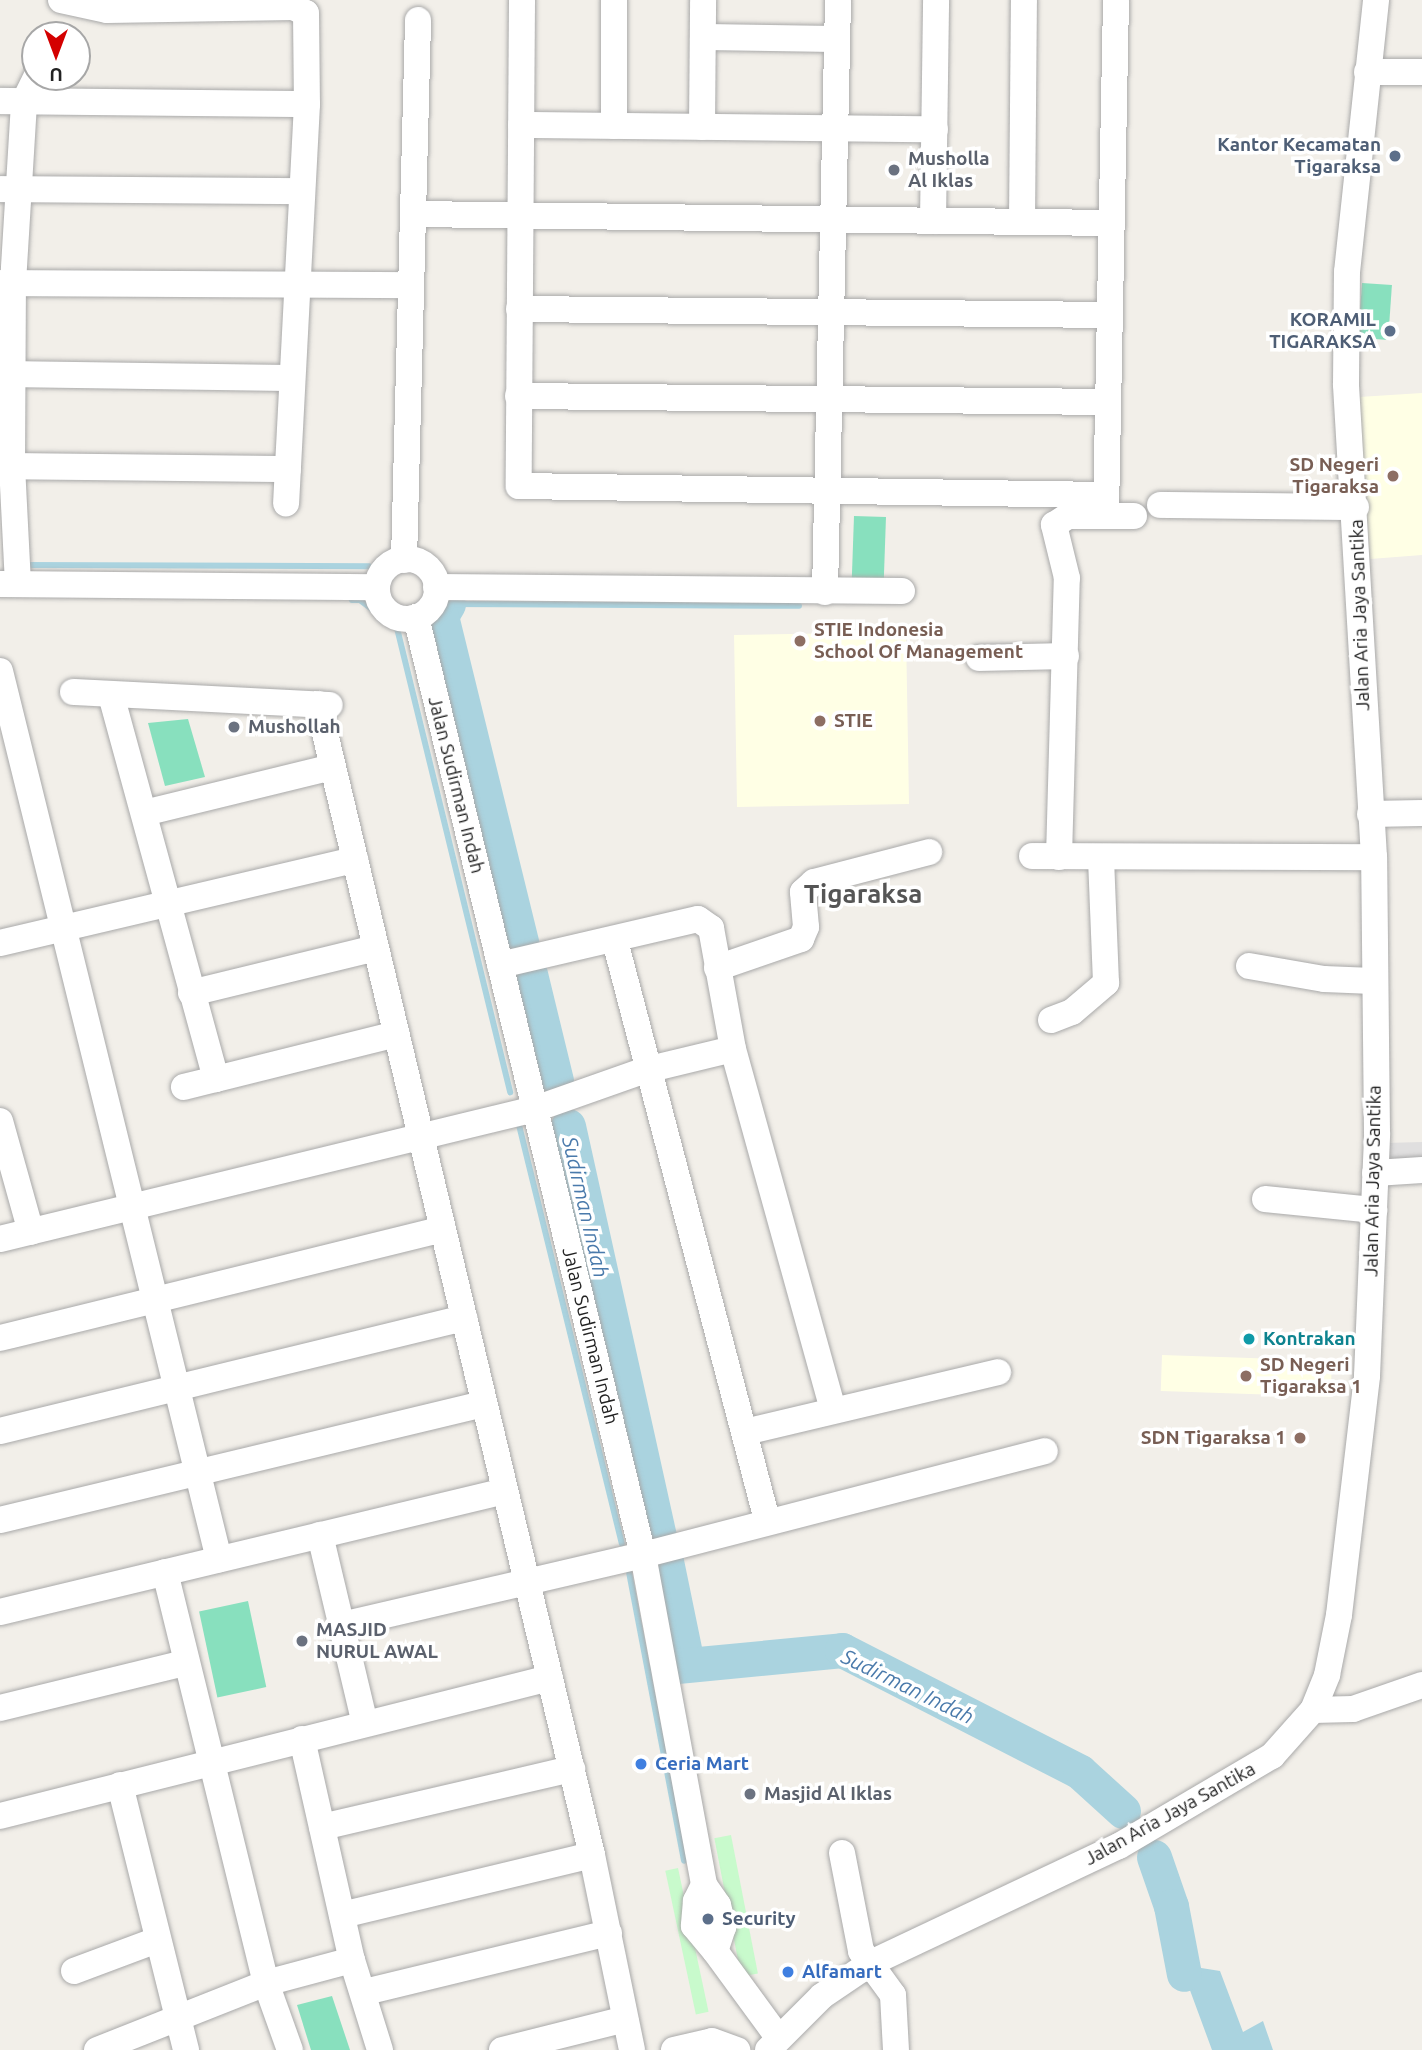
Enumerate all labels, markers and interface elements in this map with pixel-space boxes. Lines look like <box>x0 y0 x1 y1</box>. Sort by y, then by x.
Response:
north arrow <box>21 21 91 91</box>
text: U <box>49 64 63 86</box>
place label: Kantor Kecamatan Tigaraksa <box>1217 134 1381 178</box>
place label: Musholla Al Iklas <box>908 148 990 192</box>
marker: Kantor Kecamatan Tigaraksa <box>1387 148 1403 164</box>
marker: Musholla Al Iklas <box>886 162 902 178</box>
place label: KORAMIL TIGARAKSA <box>1269 309 1376 353</box>
marker: KORAMIL TIGARAKSA <box>1382 323 1398 339</box>
place label: SD Negeri Tigaraksa <box>1290 454 1379 498</box>
marker: SD Negeri Tigaraksa <box>1385 468 1401 484</box>
street label: Jalan Aria Jaya Santika <box>1345 519 1375 711</box>
place label: STIE Indonesia School Of Management <box>814 619 1023 663</box>
marker: STIE Indonesia School Of Management <box>792 633 808 649</box>
street label: Jalan Sudirman Indah <box>423 694 489 876</box>
place label: STIE <box>834 710 873 732</box>
marker: STIE <box>812 713 828 729</box>
place label: Mushollah <box>248 716 341 738</box>
marker: Mushollah <box>226 719 242 735</box>
district label: Tigaraksa <box>804 878 922 910</box>
street label: Jalan Aria Jaya Santika <box>1360 1085 1386 1277</box>
water label: Sudirman Indah <box>558 1134 614 1280</box>
street label: Jalan Sudirman Indah <box>557 1245 623 1427</box>
place label: Kontrakan <box>1263 1328 1356 1350</box>
marker: Kontrakan <box>1241 1331 1257 1347</box>
place label: SD Negeri Tigaraksa 1 <box>1260 1354 1362 1398</box>
marker: SD Negeri Tigaraksa 1 <box>1238 1368 1254 1384</box>
place label: SDN Tigaraksa 1 <box>1141 1427 1286 1449</box>
marker: SDN Tigaraksa 1 <box>1292 1430 1308 1446</box>
place label: MASJID NURUL AWAL <box>316 1619 438 1663</box>
marker: MASJID NURUL AWAL <box>294 1633 310 1649</box>
water label: Sudirman Indah <box>838 1643 978 1729</box>
place label: Ceria Mart <box>655 1753 749 1775</box>
marker: Ceria Mart <box>633 1756 649 1772</box>
street label: Jalan Aria Jaya Santika <box>1081 1758 1259 1870</box>
place label: Masjid Al Iklas <box>764 1783 892 1805</box>
marker: Masjid Al Iklas <box>742 1786 758 1802</box>
place label: Security <box>722 1908 796 1930</box>
marker: Security <box>700 1911 716 1927</box>
place label: Alfamart <box>802 1961 882 1983</box>
marker: Alfamart <box>780 1964 796 1980</box>

